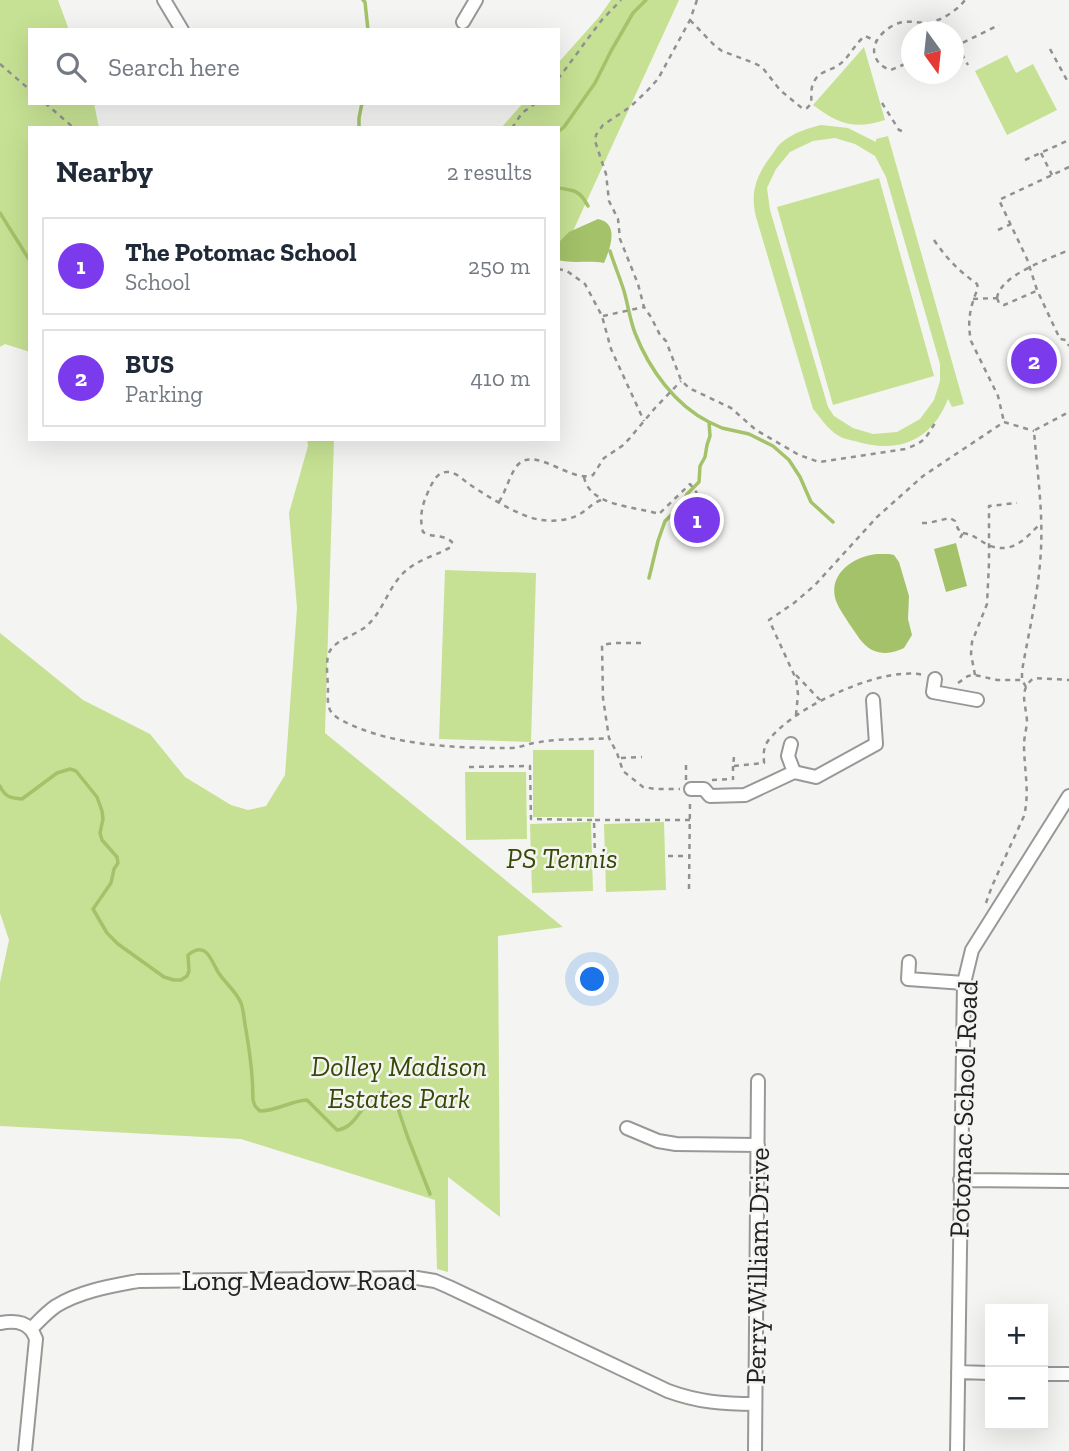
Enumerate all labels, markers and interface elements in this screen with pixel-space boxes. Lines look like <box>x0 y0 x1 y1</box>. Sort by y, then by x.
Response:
north arrow <box>901 21 964 84</box>
search box <box>28 28 560 105</box>
icon: search <box>52 48 90 86</box>
text: Search here <box>108 51 240 83</box>
text: Nearby <box>56 154 153 190</box>
text: 2 results <box>447 158 532 186</box>
text: The Potomac School <box>125 236 357 268</box>
text: 1 <box>76 252 86 280</box>
text: 250 m <box>468 252 530 280</box>
text: School <box>125 268 190 296</box>
pin: 2 <box>1011 335 1057 387</box>
text: BUS <box>125 348 174 380</box>
text: 2 <box>75 364 87 392</box>
text: 410 m <box>470 364 530 392</box>
text: Parking <box>125 380 203 408</box>
pin: 1 <box>674 494 720 546</box>
park label: PS Tennis <box>506 842 618 875</box>
your location <box>575 962 609 996</box>
street label: Potomac School Road <box>943 980 984 1238</box>
park label: Dolley Madison Estates Park <box>311 1050 487 1115</box>
street label: Perry William Drive <box>739 1147 776 1385</box>
street label: Long Meadow Road <box>182 1264 416 1297</box>
map controls <box>985 1304 1048 1430</box>
button: + <box>985 1304 1048 1367</box>
button: − <box>985 1367 1048 1430</box>

